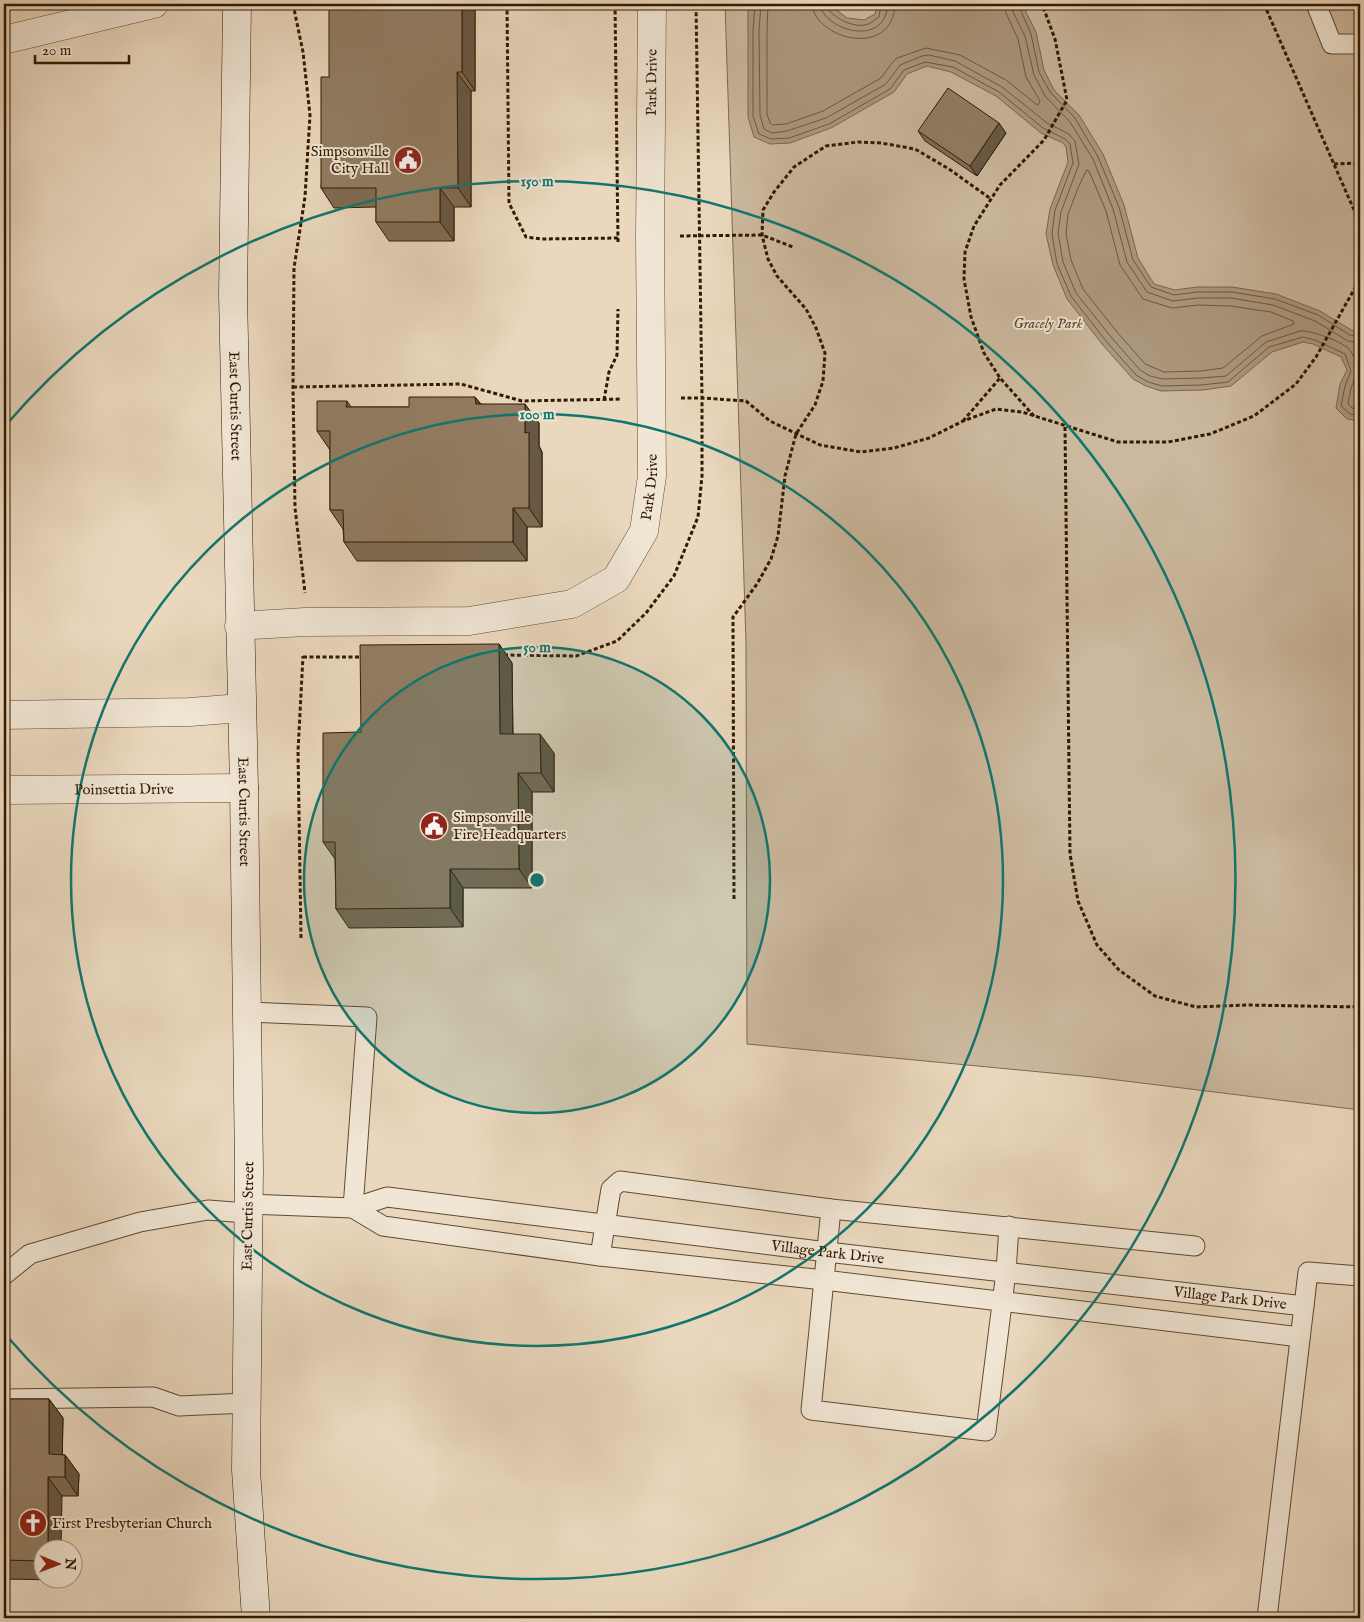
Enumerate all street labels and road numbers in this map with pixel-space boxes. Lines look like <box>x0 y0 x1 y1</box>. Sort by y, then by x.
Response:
street label: Park Drive <box>642 49 661 116</box>
street label: East Curtis Street <box>225 351 246 461</box>
street label: Park Drive <box>636 454 662 522</box>
street label: East Curtis Street <box>234 757 255 867</box>
street label: Poinsettia Drive <box>74 779 174 799</box>
street label: East Curtis Street <box>238 1161 258 1271</box>
street label: Village Park Drive <box>769 1235 885 1268</box>
street label: Village Park Drive <box>1172 1282 1288 1313</box>

